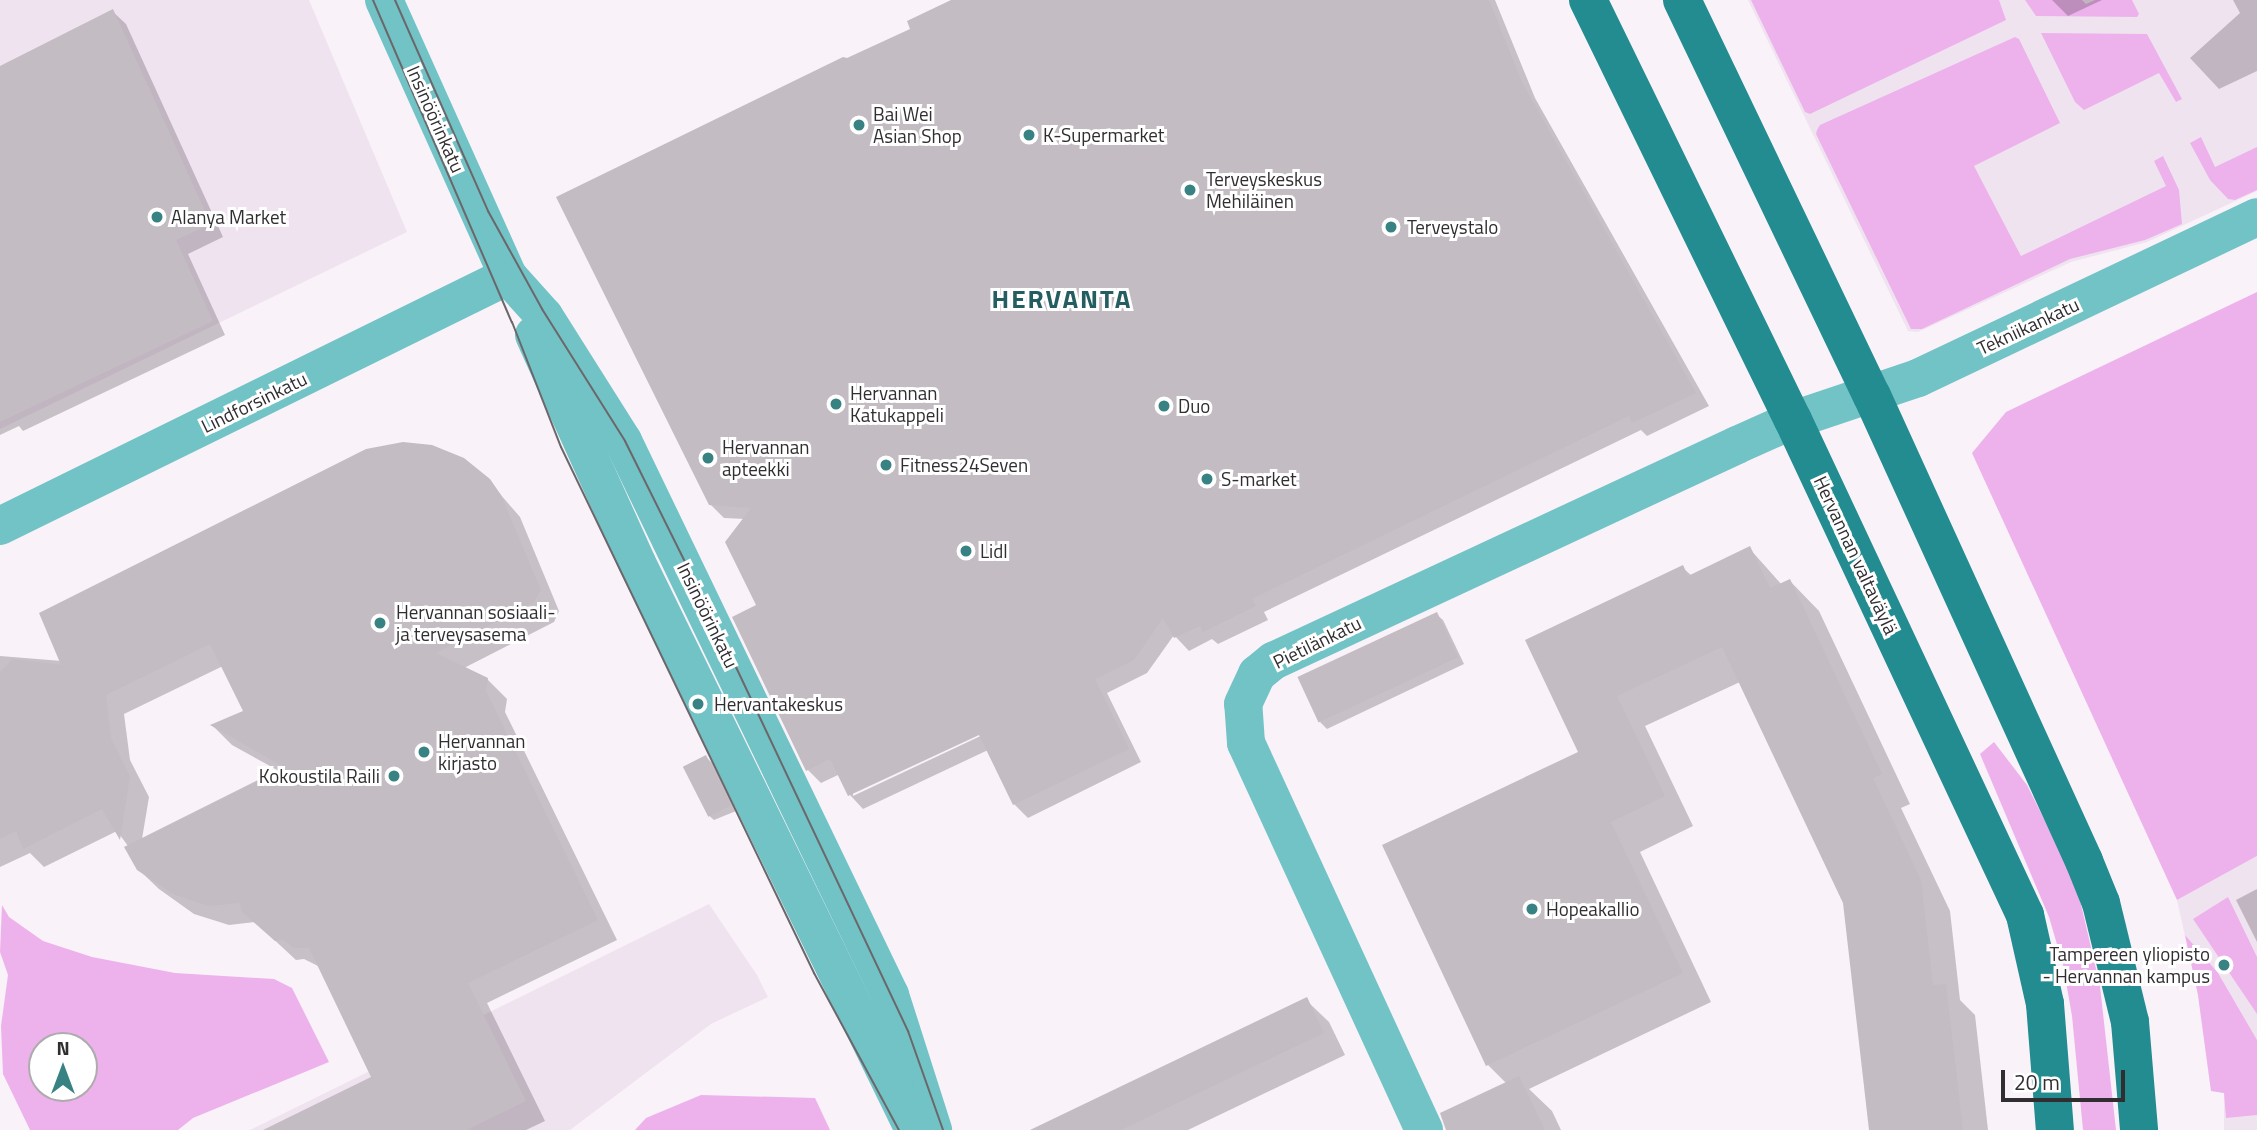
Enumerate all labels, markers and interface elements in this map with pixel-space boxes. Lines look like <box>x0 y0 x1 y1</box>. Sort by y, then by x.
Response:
street label: Insinöörinkatu <box>402 62 470 176</box>
place label: Bai Wei Asian Shop <box>873 103 962 147</box>
marker: Bai Wei Asian Shop <box>851 117 867 133</box>
place label: K-Supermarket <box>1043 124 1165 146</box>
marker: K-Supermarket <box>1021 127 1037 143</box>
place label: Terveyskeskus Mehiläinen <box>1206 168 1322 212</box>
marker: Terveyskeskus Mehiläinen <box>1180 180 1200 200</box>
place label: Alanya Market <box>171 206 286 228</box>
marker: Alanya Market <box>149 209 165 225</box>
place label: Terveystalo <box>1407 216 1498 238</box>
marker: Terveystalo <box>1381 217 1401 237</box>
district label: HERVANTA <box>993 283 1131 315</box>
street label: Tekniikankatu <box>1974 293 2082 359</box>
street label: Lindforsinkatu <box>197 367 311 437</box>
place label: Hervannan Katukappeli <box>850 382 944 426</box>
place label: Duo <box>1178 395 1210 417</box>
marker: Hervannan Katukappeli <box>828 396 844 412</box>
marker: Duo <box>1156 398 1172 414</box>
place label: Hervannan apteekki <box>722 436 810 480</box>
marker: Hervannan apteekki <box>700 450 716 466</box>
place label: Fitness24Seven <box>900 454 1028 476</box>
marker: Fitness24Seven <box>878 457 894 473</box>
place label: S-market <box>1221 468 1297 490</box>
marker: S-market <box>1199 471 1215 487</box>
street label: Hervannan valtaväylä <box>1809 472 1903 638</box>
place label: Lidl <box>980 540 1008 562</box>
marker: Lidl <box>958 543 974 559</box>
street label: Insinöörinkatu <box>673 559 743 671</box>
place label: Hervannan sosiaali- ja terveysasema <box>396 601 555 645</box>
street label: Pietilänkatu <box>1269 611 1365 673</box>
marker: Hervannan sosiaali- ja terveysasema <box>370 613 390 633</box>
place label: Hervantakeskus <box>714 693 843 715</box>
marker: Hervantakeskus <box>688 694 708 714</box>
place label: Hervannan kirjasto <box>438 730 526 774</box>
marker: Hervannan kirjasto <box>416 744 432 760</box>
place label: Kokoustila Raili <box>259 765 380 787</box>
marker: Kokoustila Raili <box>386 768 402 784</box>
place label: Hopeakallio <box>1546 898 1639 920</box>
marker: Hopeakallio <box>1524 901 1540 917</box>
place label: Tampereen yliopisto - Hervannan kampus <box>2042 943 2210 987</box>
marker: Tampereen yliopisto - Hervannan kampus <box>2216 957 2232 973</box>
north arrow <box>28 1032 98 1102</box>
text: N <box>56 1033 70 1062</box>
scale bar <box>2005 1056 2129 1100</box>
text: 20 m <box>2014 1066 2060 1098</box>

